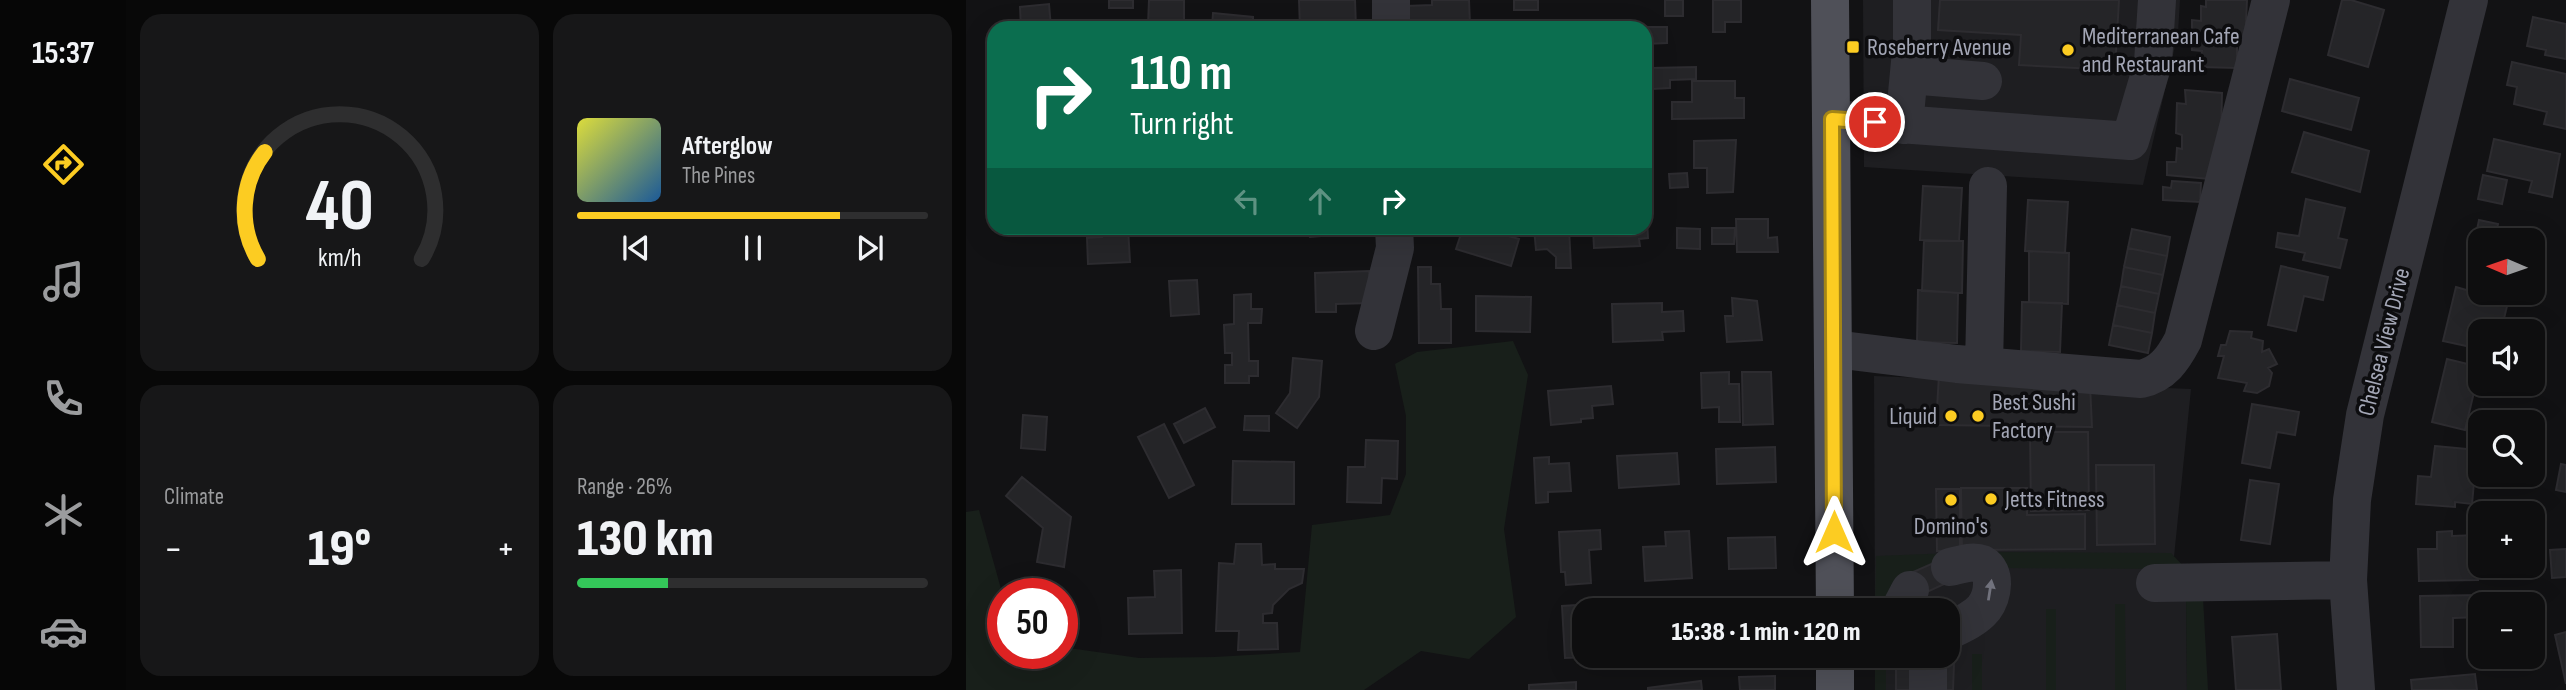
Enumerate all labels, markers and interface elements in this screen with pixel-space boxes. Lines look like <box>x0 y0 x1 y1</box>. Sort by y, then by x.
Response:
place label: Mediterranean Cafe and Restaurant <box>2082 22 2240 79</box>
place label: Roseberry Avenue <box>1867 33 2011 62</box>
text: 15:37 <box>32 34 94 73</box>
marker: Roseberry Avenue <box>1845 39 1861 55</box>
marker: Mediterranean Cafe and Restaurant <box>2060 42 2076 58</box>
text: 110 m <box>1130 45 1232 104</box>
icon: right <box>1015 49 1106 140</box>
pin <box>1845 92 1905 152</box>
icon: arrive <box>1856 103 1894 141</box>
text: Turn right <box>1130 105 1234 144</box>
text: Afterglow <box>682 131 773 162</box>
icon: directions <box>39 140 88 189</box>
text: The Pines <box>682 162 755 190</box>
text: 40 <box>305 163 374 251</box>
icon: left <box>1228 182 1266 220</box>
icon: ahead <box>1301 182 1339 220</box>
icon: right <box>1374 182 1412 220</box>
north arrow <box>2468 228 2544 304</box>
map controls <box>2468 228 2545 669</box>
icon: previous <box>617 229 655 267</box>
icon: pause <box>734 229 772 267</box>
icon: next <box>851 229 889 267</box>
text: km/h <box>318 243 361 274</box>
icon: music <box>39 257 88 306</box>
street label: Chelsea View Drive <box>2352 265 2416 419</box>
button: sound <box>2468 319 2545 396</box>
icon: phone <box>39 374 88 423</box>
place label: Best Sushi Factory <box>1992 388 2076 445</box>
place label: Liquid <box>1889 402 1937 431</box>
marker: Liquid <box>1943 408 1959 424</box>
marker: Best Sushi Factory <box>1970 408 1986 424</box>
button: search <box>2468 410 2545 487</box>
text: Range · 26% <box>577 473 672 501</box>
text: Climate <box>164 483 224 511</box>
place label: Jetts Fitness <box>2004 485 2105 514</box>
icon: climate <box>39 490 88 539</box>
marker: Jetts Fitness <box>1983 491 1999 507</box>
marker: Domino's <box>1943 492 1959 508</box>
position arrow <box>1797 495 1871 569</box>
button: + <box>2468 501 2545 578</box>
text: 130 km <box>577 508 714 571</box>
place label: Domino's <box>1914 512 1988 541</box>
text: 19° <box>308 518 371 581</box>
text: − <box>164 527 183 572</box>
text: + <box>496 527 515 572</box>
speed limit sign: 50 <box>987 578 1078 669</box>
one-way arrow <box>1984 579 1995 601</box>
button: − <box>2468 592 2545 669</box>
icon: car <box>39 607 88 656</box>
text: 15:38 · 1 min · 120 m <box>1671 617 1861 648</box>

